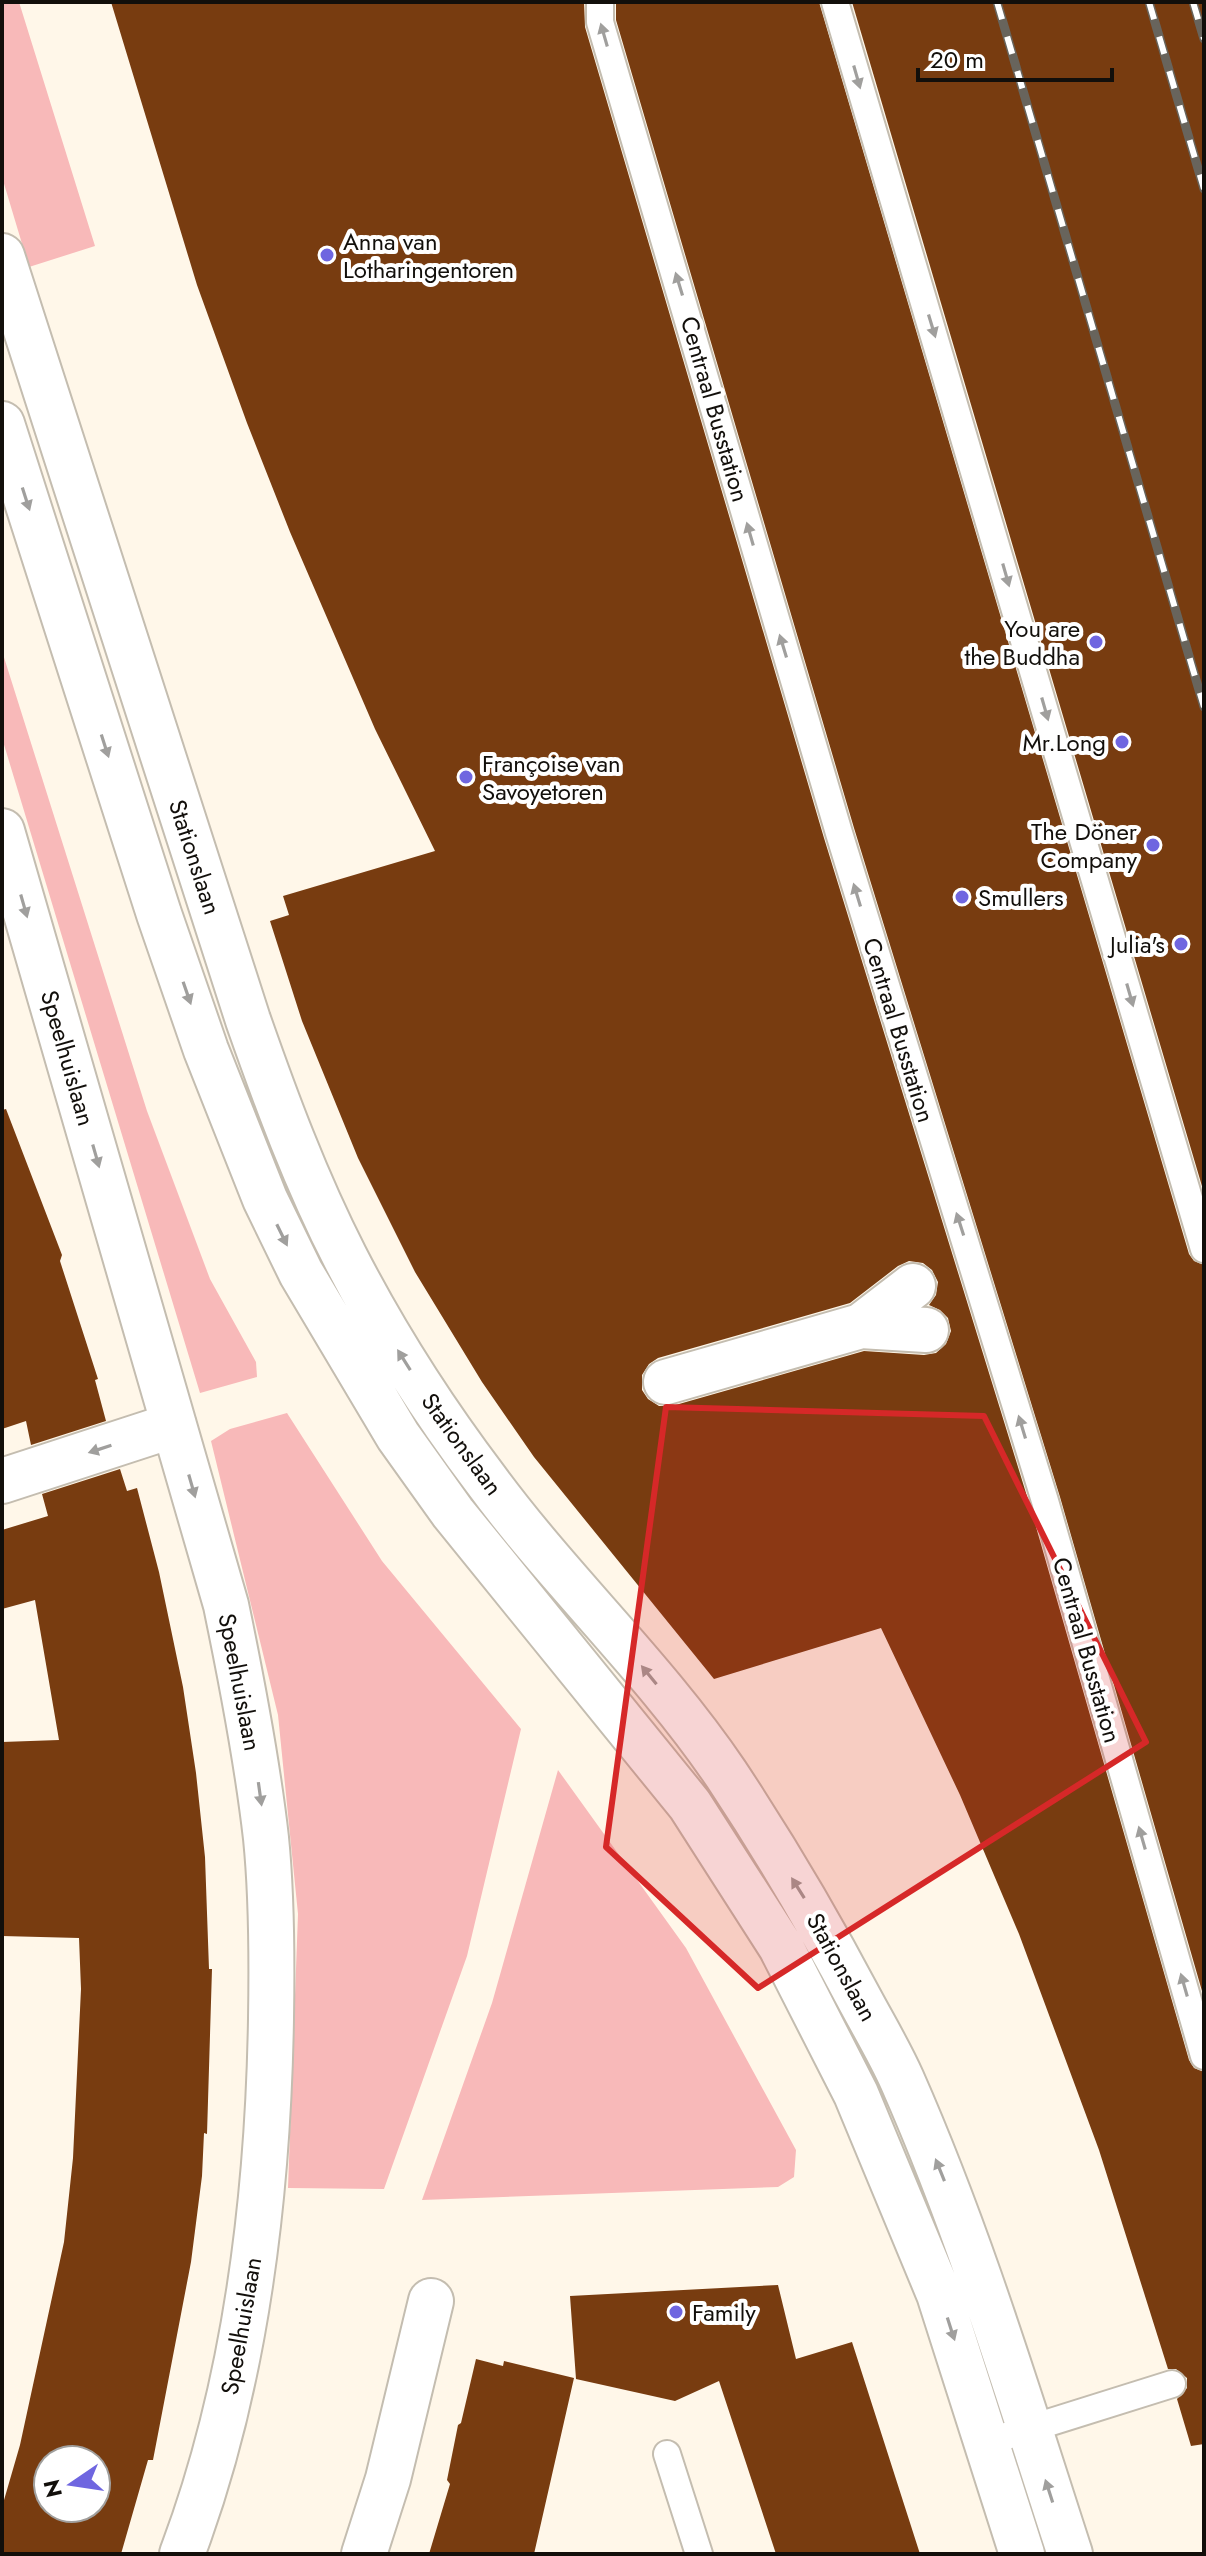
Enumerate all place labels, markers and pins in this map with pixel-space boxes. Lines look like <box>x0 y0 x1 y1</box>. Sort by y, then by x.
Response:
place label: Anna van Lotharingentoren <box>343 224 514 287</box>
marker: Anna van Lotharingentoren <box>318 246 336 264</box>
place label: You are the Buddha <box>965 611 1080 674</box>
marker: You are the Buddha <box>1087 633 1105 651</box>
place label: Mr.Long <box>1022 725 1106 760</box>
marker: Mr.Long <box>1113 733 1131 751</box>
place label: Françoise van Savoyetoren <box>482 746 621 809</box>
marker: Françoise van Savoyetoren <box>457 768 475 786</box>
place label: The Döner Company <box>1031 814 1138 877</box>
marker: The Döner Company <box>1144 836 1162 854</box>
place label: Smullers <box>978 880 1064 915</box>
marker: Smullers <box>953 888 971 906</box>
place label: Julia's <box>1107 927 1165 962</box>
marker: Julia's <box>1172 935 1190 953</box>
place label: Family <box>692 2295 756 2330</box>
marker: Family <box>667 2303 685 2321</box>

